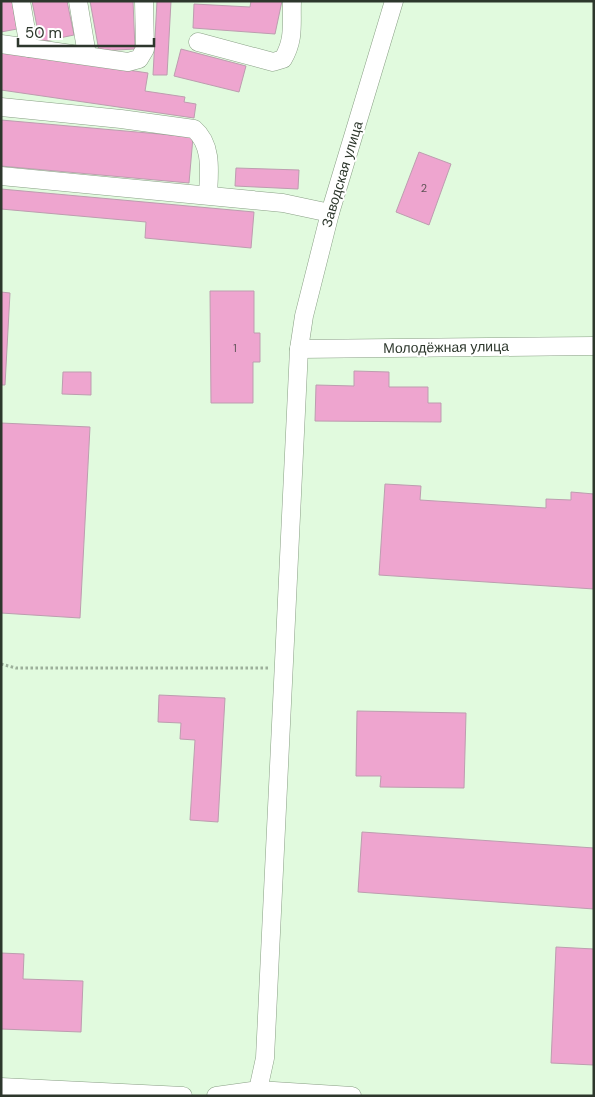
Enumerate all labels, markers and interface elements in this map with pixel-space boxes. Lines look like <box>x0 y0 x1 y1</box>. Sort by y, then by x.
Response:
scale bar <box>18 15 154 47</box>
text: 50 m <box>25 23 62 43</box>
street label: Заводская улица <box>317 118 367 229</box>
house number: 2 <box>421 181 427 195</box>
street label: Молодёжная улица <box>383 337 509 357</box>
house number: 1 <box>233 341 237 355</box>

